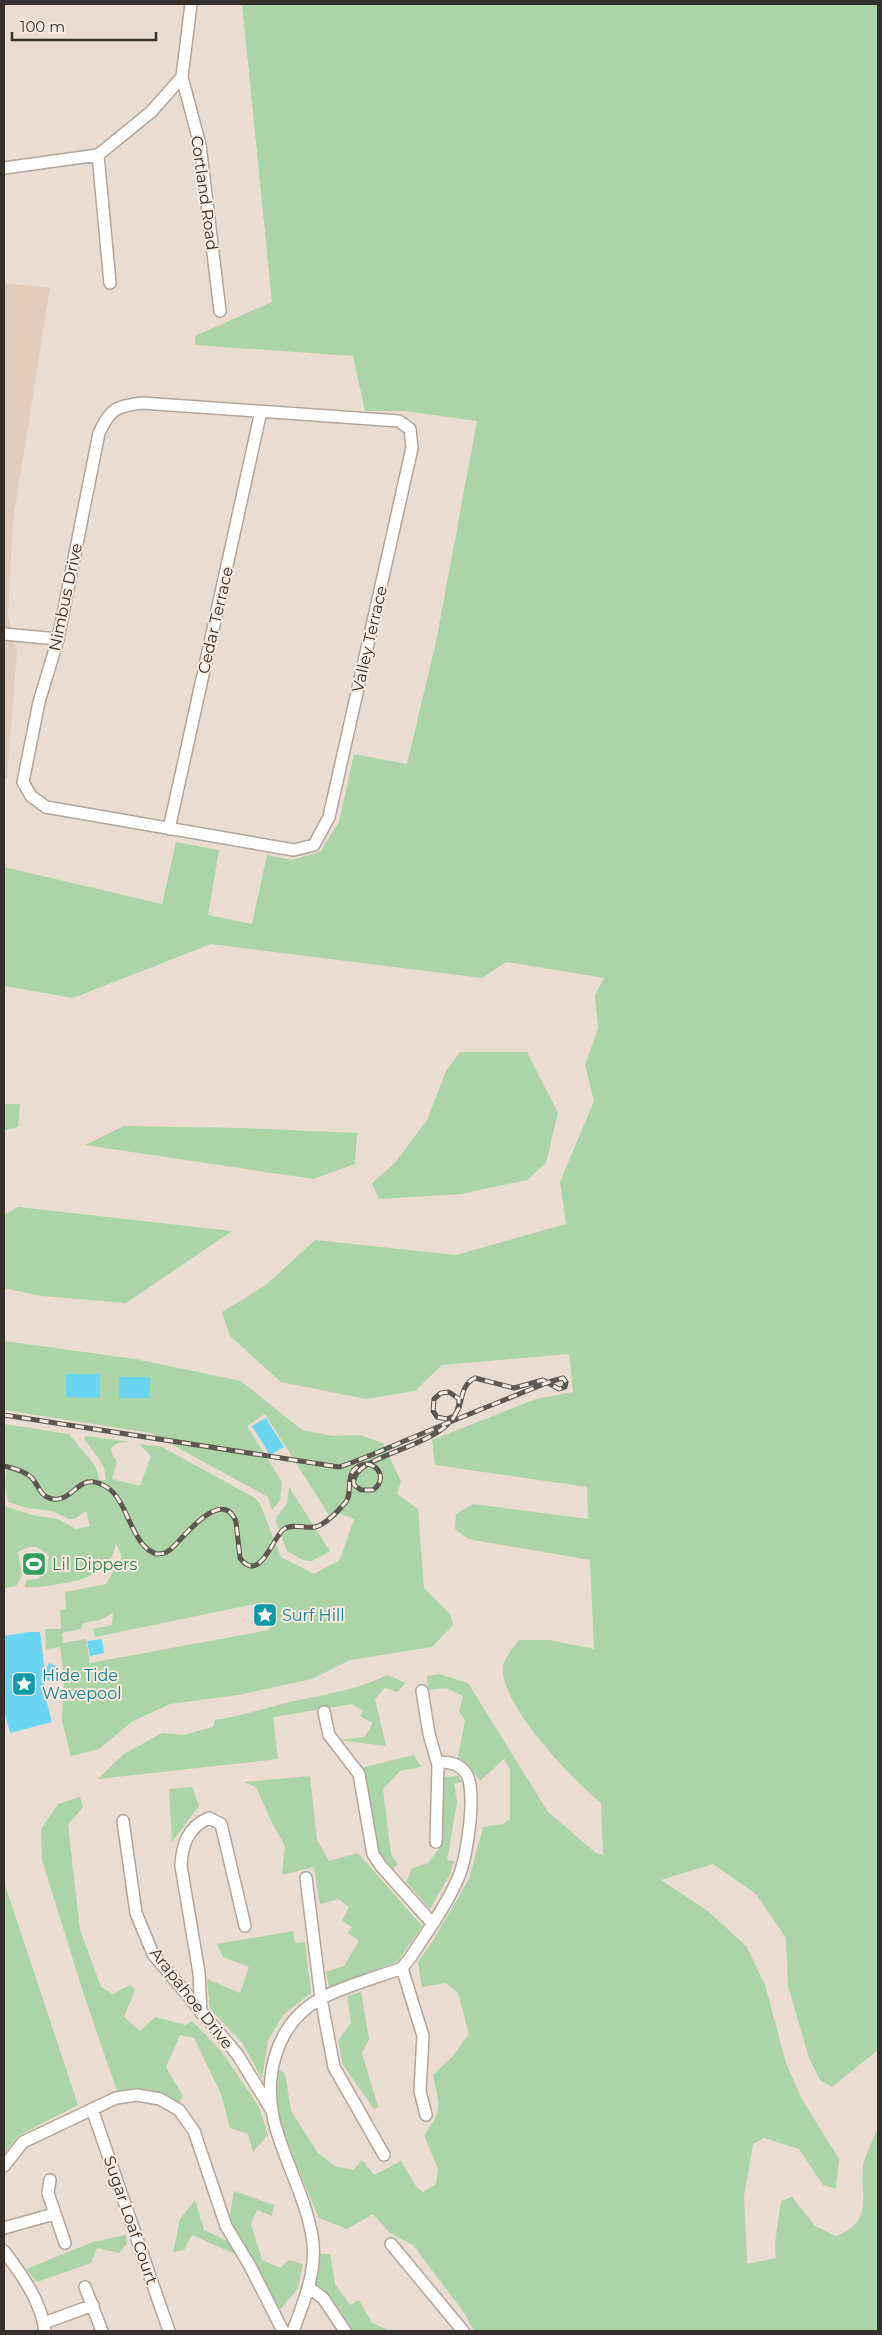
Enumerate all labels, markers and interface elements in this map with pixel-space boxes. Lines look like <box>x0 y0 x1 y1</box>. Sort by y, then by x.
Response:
scale bar <box>12 10 156 42</box>
text: 100 m <box>20 17 65 36</box>
street label: Cortland Road <box>187 135 222 252</box>
street label: Nimbus Drive <box>45 541 86 653</box>
street label: Cedar Terrace <box>194 565 237 676</box>
street label: Valley Terrace <box>348 584 391 694</box>
sports icon: Lil Dippers <box>21 1551 47 1577</box>
place label: Lil Dippers <box>52 1555 137 1574</box>
place icon: Surf Hill <box>252 1602 278 1628</box>
place label: Surf Hill <box>282 1606 345 1625</box>
place label: Hide Tide Wavepool <box>42 1666 122 1703</box>
place icon: Hide Tide Wavepool <box>11 1671 37 1697</box>
street label: Arapahoe Drive <box>146 1944 237 2053</box>
street label: Sugar Loaf Court <box>100 2153 162 2287</box>

